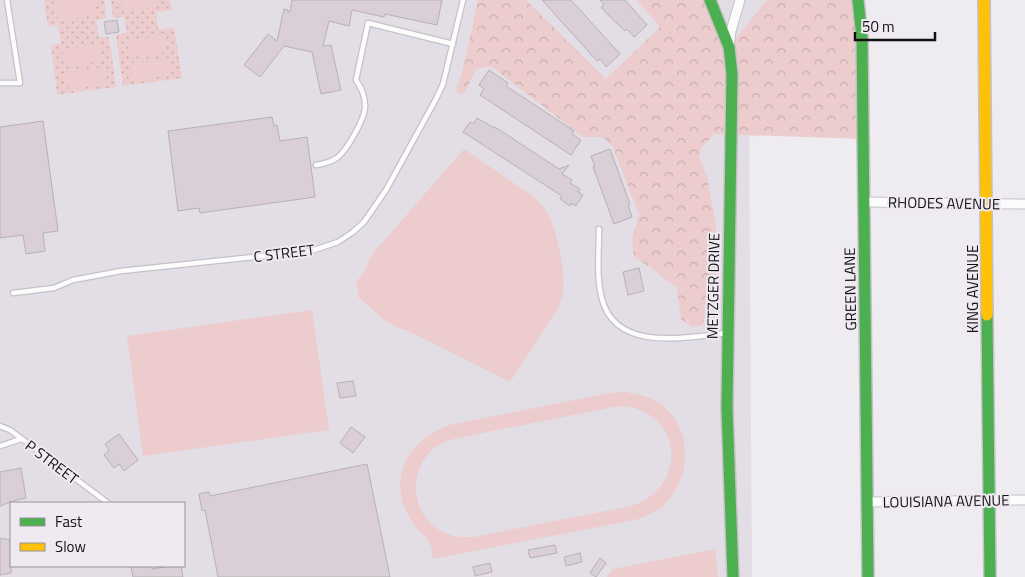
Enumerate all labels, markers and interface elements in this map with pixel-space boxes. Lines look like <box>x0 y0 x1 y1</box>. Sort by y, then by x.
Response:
scale bar <box>855 10 935 42</box>
text: 50 m <box>862 15 895 38</box>
street label: RHODES AVENUE <box>888 191 1000 215</box>
street label: METZGER DRIVE <box>701 233 725 339</box>
street label: C STREET <box>252 238 316 268</box>
street label: KING AVENUE <box>961 245 984 333</box>
street label: GREEN LANE <box>838 247 862 331</box>
street label: P STREET <box>20 434 84 490</box>
street label: LOUISIANA AVENUE <box>882 488 1010 514</box>
legend <box>10 502 185 567</box>
text: Fast <box>55 510 83 533</box>
text: Slow <box>55 535 86 558</box>

